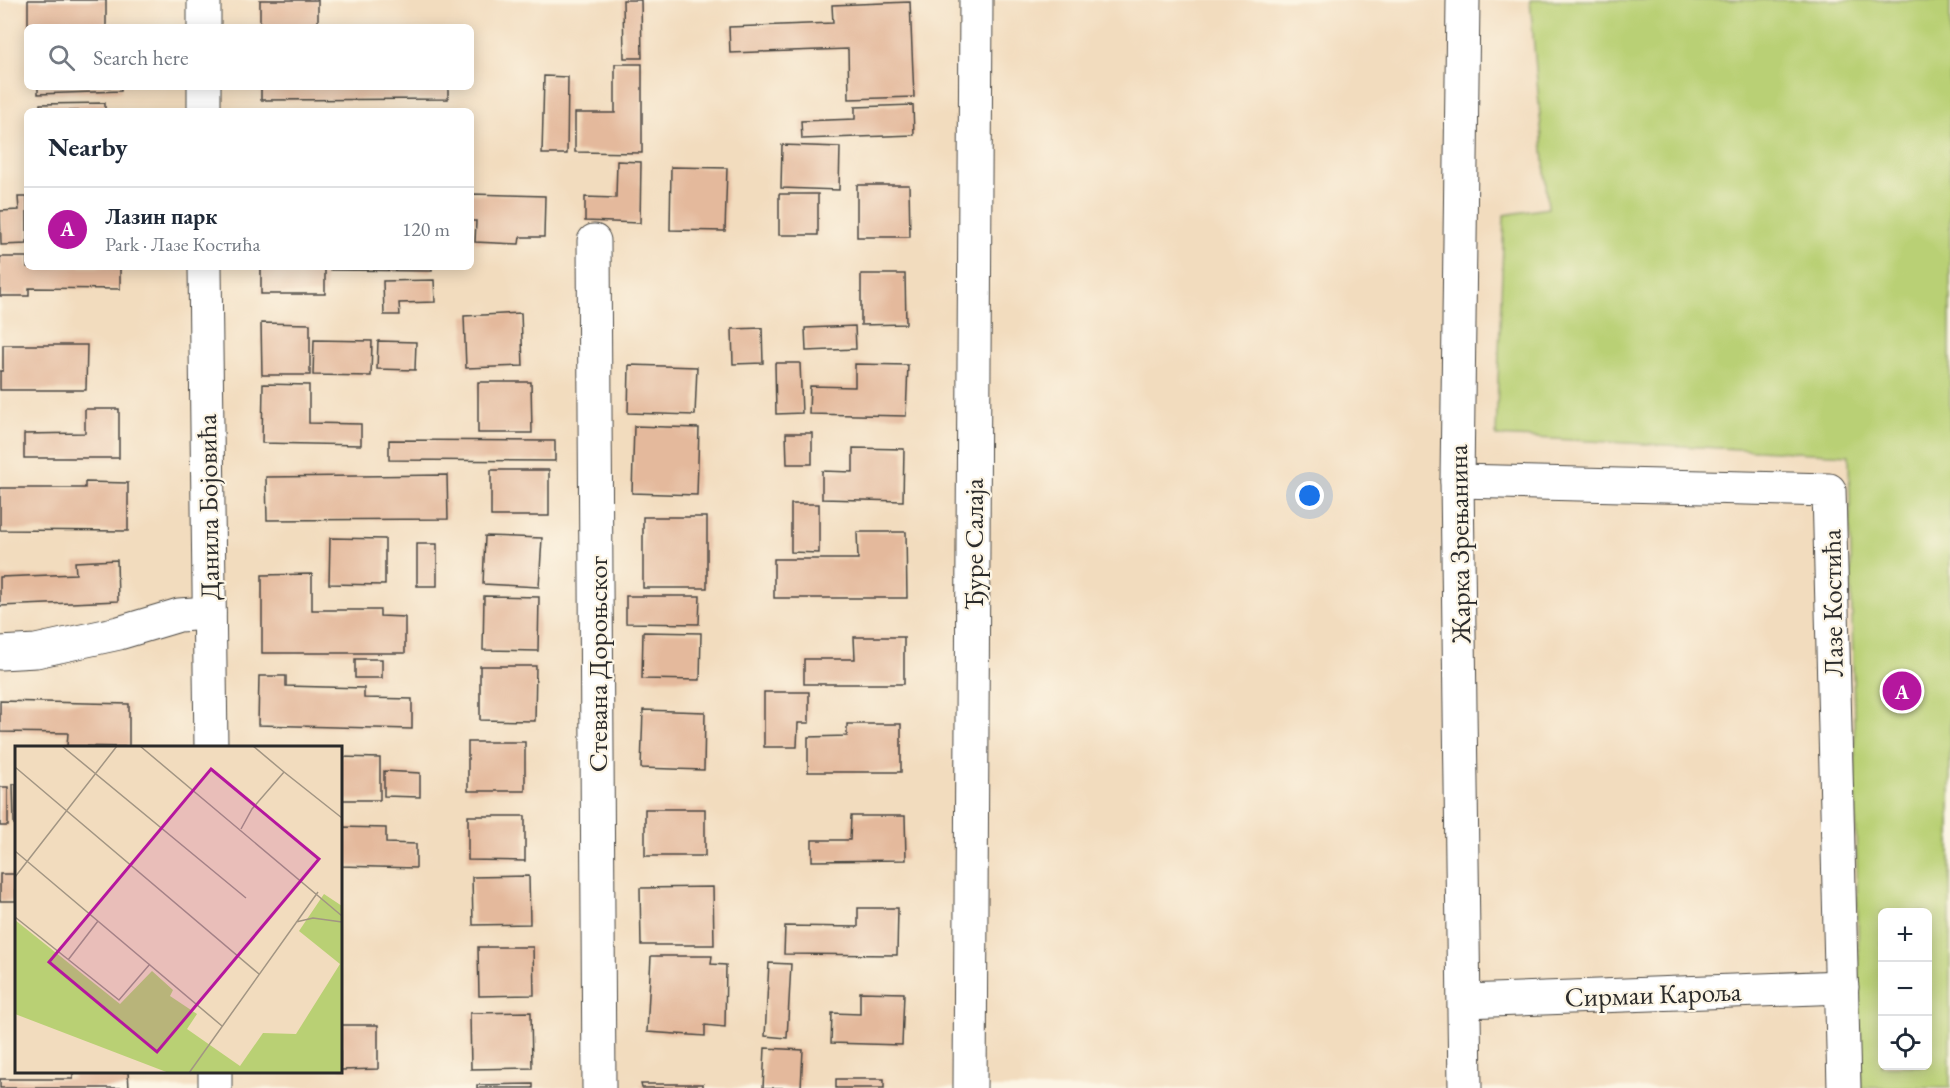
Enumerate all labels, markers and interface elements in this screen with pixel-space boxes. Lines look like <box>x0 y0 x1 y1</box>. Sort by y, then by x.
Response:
search box <box>24 24 474 90</box>
icon: search <box>45 41 78 74</box>
text: Search here <box>93 43 188 72</box>
text: Nearby <box>48 130 128 164</box>
text: Лазин парк <box>105 202 217 231</box>
text: A <box>60 216 75 242</box>
text: 120 m <box>402 216 450 242</box>
text: Park · Лазе Костића <box>105 231 261 257</box>
street label: Данила Бојовића <box>189 413 227 601</box>
street label: Жарка Зрењанина <box>1440 444 1478 645</box>
street label: Ђуре Салаја <box>956 478 991 610</box>
your location <box>1295 481 1324 510</box>
street label: Лазе Костића <box>1813 529 1851 677</box>
street label: Стевана Дороњског <box>580 555 615 772</box>
pin: A <box>1882 668 1922 714</box>
inset map <box>15 746 342 1073</box>
map controls <box>1878 908 1932 1070</box>
button: + <box>1878 908 1932 962</box>
button: − <box>1878 962 1932 1016</box>
street label: Сирмаи Кароља <box>1564 973 1742 1015</box>
button: locate <box>1878 1016 1932 1070</box>

